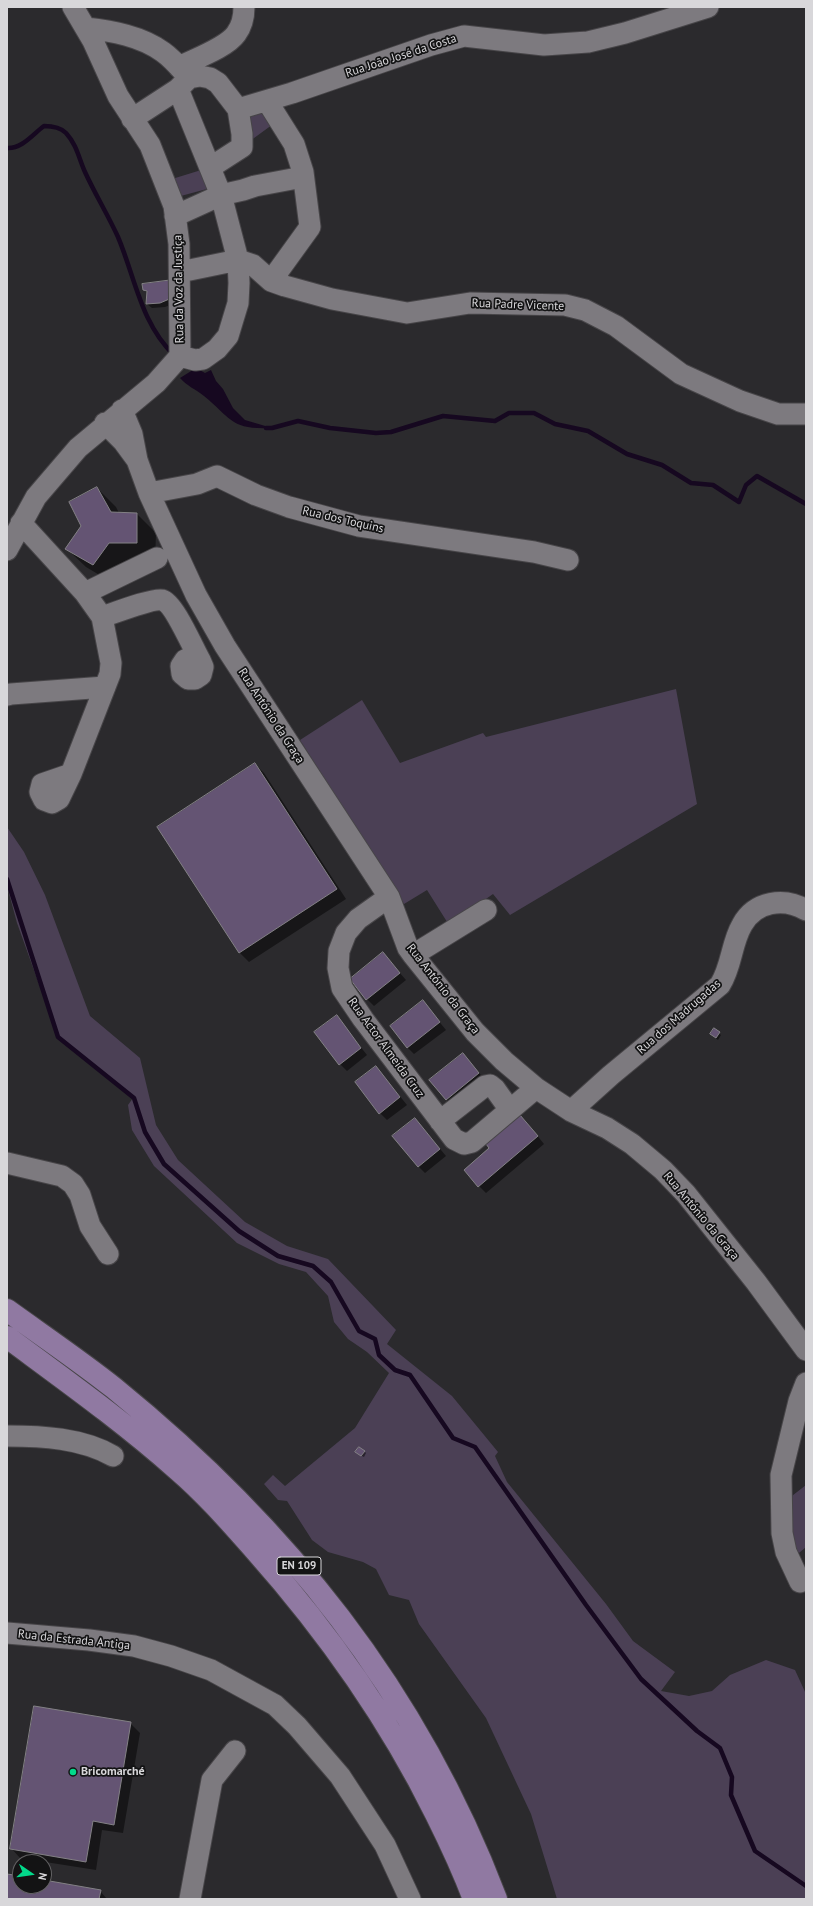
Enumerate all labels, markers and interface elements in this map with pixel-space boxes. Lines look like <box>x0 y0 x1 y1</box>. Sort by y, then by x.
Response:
street label: Rua João José da Costa <box>344 31 458 81</box>
street label: Rua da Voz da Justiça <box>171 235 187 343</box>
street label: Rua Padre Vicente <box>471 296 565 314</box>
street label: Rua dos Toquins <box>301 504 385 536</box>
street label: Rua António da Graça <box>235 666 307 766</box>
street label: Rua António da Graça <box>403 941 483 1037</box>
street label: Rua dos Madrugadas <box>634 977 724 1057</box>
street label: Rua Actor Almeida Cruz <box>345 995 427 1101</box>
street label: Rua António da Graça <box>660 1169 742 1263</box>
road number: EN 109 <box>277 1557 321 1575</box>
street label: Rua da Estrada Antiga <box>17 1627 131 1653</box>
place label: Bricomarché <box>81 1765 145 1779</box>
marker: Bricomarché <box>68 1767 78 1777</box>
north arrow <box>12 1854 52 1894</box>
text: N <box>35 1871 50 1882</box>

